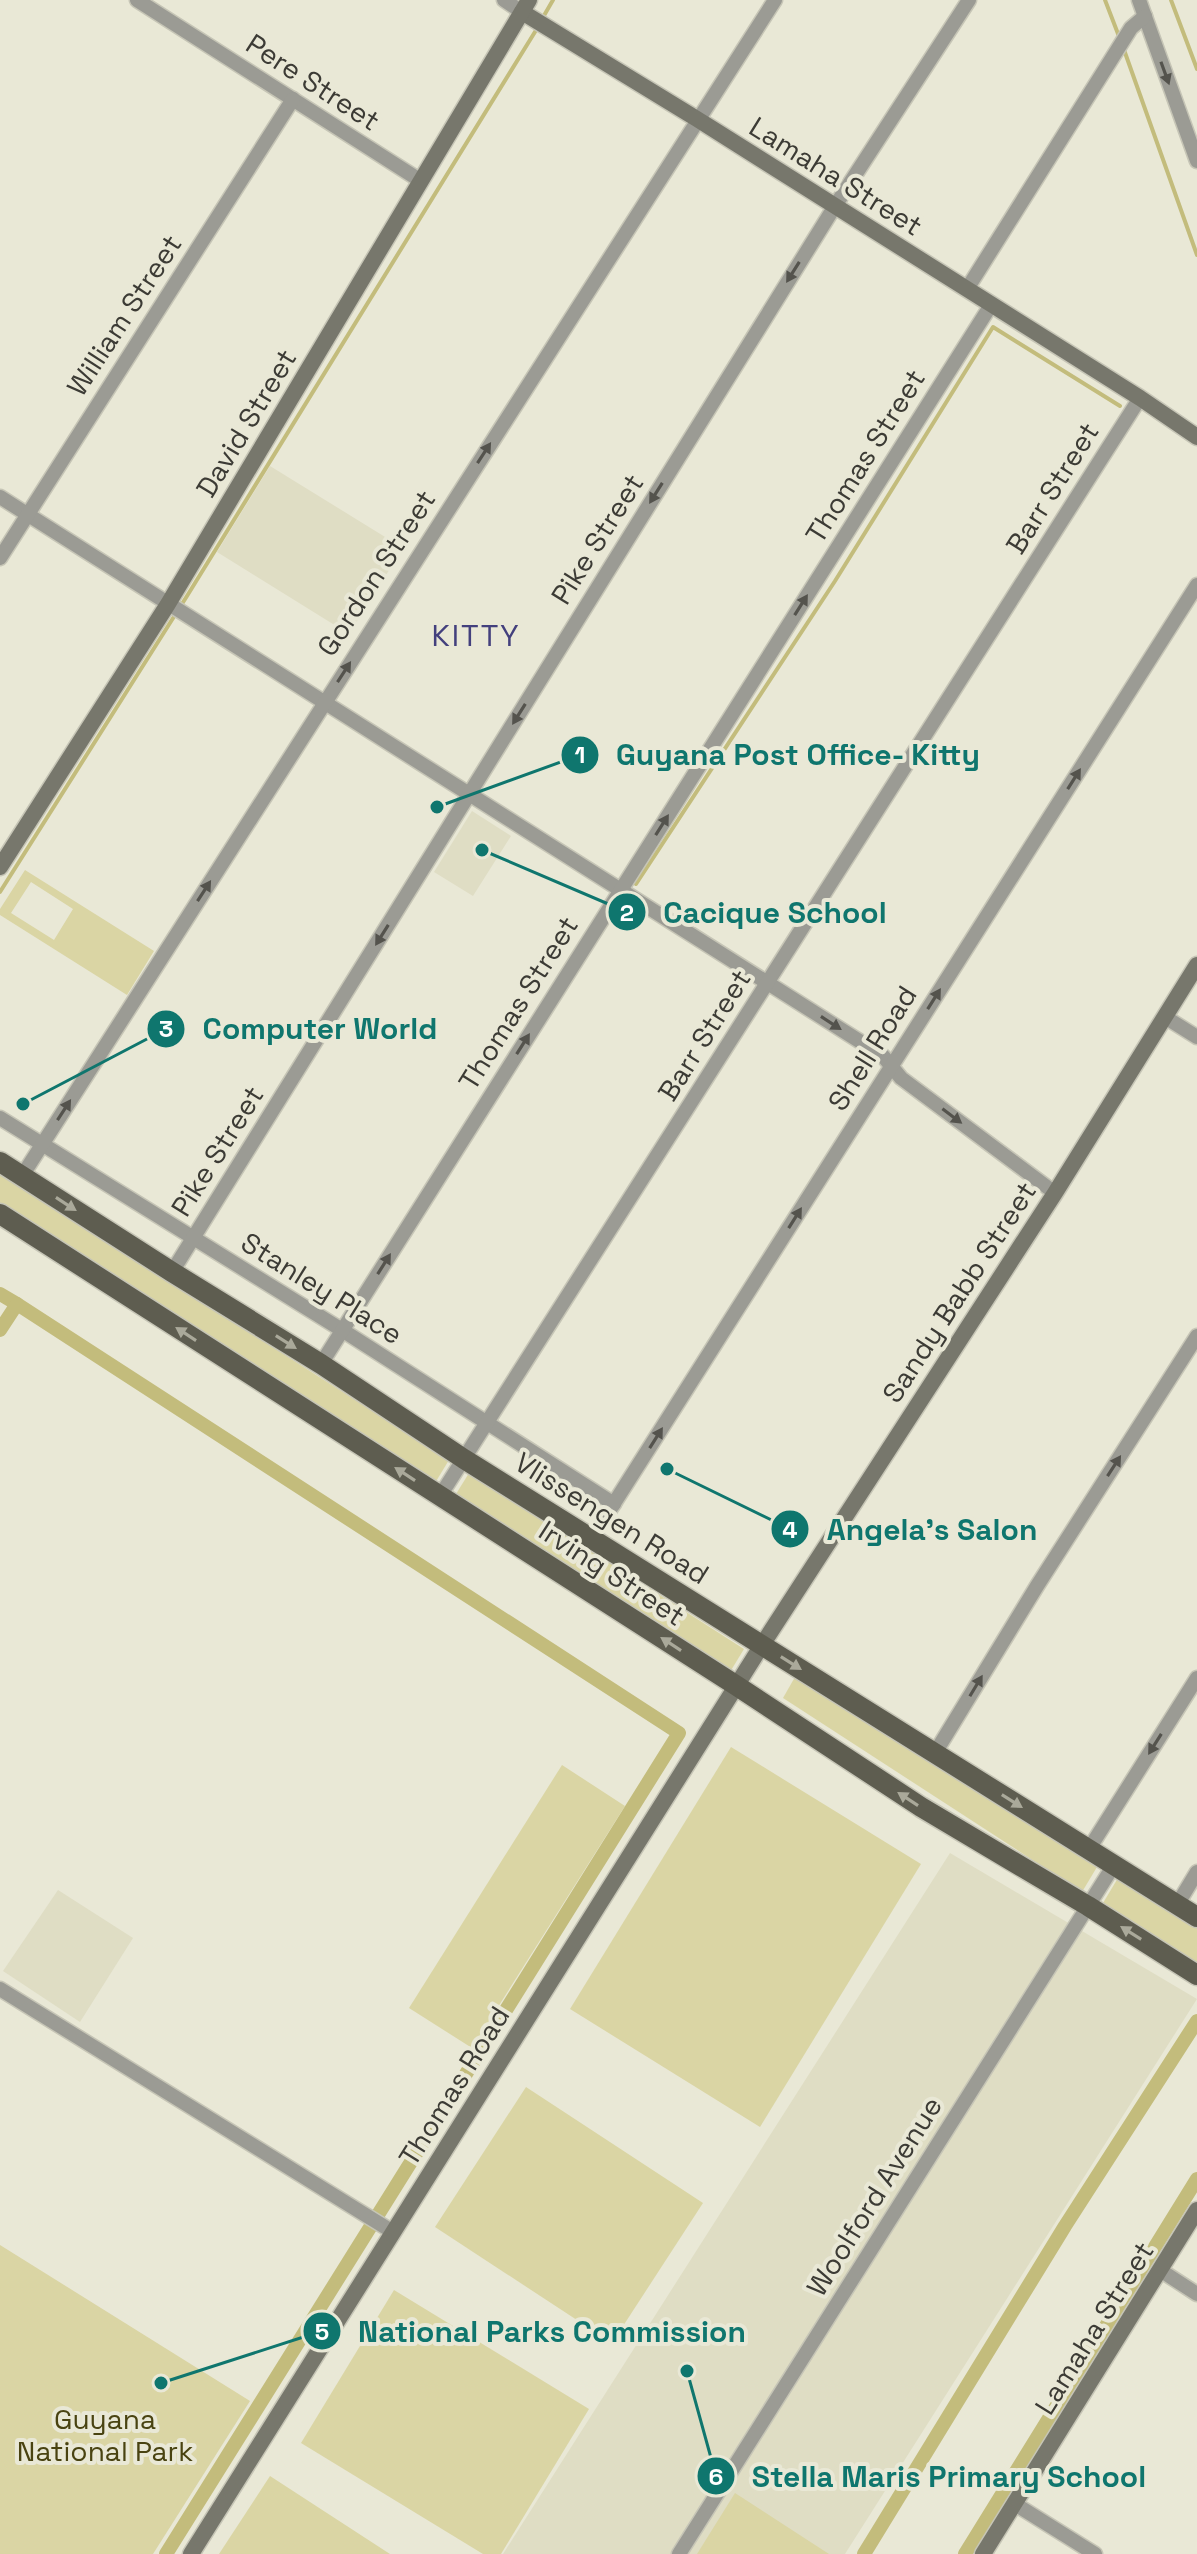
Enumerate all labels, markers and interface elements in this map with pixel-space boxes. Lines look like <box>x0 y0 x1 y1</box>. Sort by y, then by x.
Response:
street label: Pere Street <box>239 25 387 139</box>
one-way arrow <box>1160 61 1172 85</box>
street label: Lamaha Street <box>743 108 929 244</box>
street label: William Street <box>59 228 189 402</box>
one-way arrow <box>787 261 801 283</box>
street label: David Street <box>188 342 304 504</box>
street label: Thomas Street <box>797 362 933 550</box>
street label: Barr Street <box>997 416 1107 560</box>
one-way arrow <box>476 442 491 463</box>
street label: Pike Street <box>543 467 651 611</box>
one-way arrow <box>650 482 664 504</box>
street label: Gordon Street <box>309 483 443 663</box>
one-way arrow <box>794 594 808 616</box>
district label: KITTY <box>431 616 521 655</box>
one-way arrow <box>336 661 351 683</box>
one-way arrow <box>512 703 526 725</box>
callout: Guyana Post Office- Kitty <box>560 728 996 782</box>
text: Guyana Post Office- Kitty <box>616 735 980 774</box>
text: 1 <box>575 739 585 770</box>
one-way arrow <box>1066 768 1080 790</box>
one-way arrow <box>655 814 669 836</box>
one-way arrow <box>196 880 211 902</box>
callout: Cacique School <box>607 885 902 939</box>
text: Cacique School <box>663 893 887 932</box>
text: 2 <box>620 897 634 928</box>
street label: Thomas Street <box>450 909 586 1097</box>
one-way arrow <box>375 924 389 946</box>
street label: Barr Street <box>649 963 759 1107</box>
street label: Shell Road <box>819 979 925 1117</box>
one-way arrow <box>927 988 941 1010</box>
callout: Computer World <box>146 1002 453 1056</box>
text: Computer World <box>203 1009 437 1048</box>
text: 3 <box>159 1013 173 1044</box>
one-way arrow <box>820 1015 842 1029</box>
one-way arrow <box>515 1034 530 1055</box>
street label: Pike Street <box>163 1079 271 1223</box>
one-way arrow <box>56 1099 71 1121</box>
one-way arrow <box>941 1107 962 1123</box>
street label: Sandy Babb Street <box>874 1175 1044 1409</box>
one-way arrow <box>55 1196 76 1211</box>
one-way arrow <box>788 1207 802 1229</box>
street label: Stanley Place <box>235 1224 409 1352</box>
one-way arrow <box>376 1253 390 1275</box>
one-way arrow <box>175 1326 196 1341</box>
one-way arrow <box>275 1335 297 1349</box>
one-way arrow <box>648 1427 662 1449</box>
street label: Vlissengen Road <box>508 1444 716 1592</box>
one-way arrow <box>1106 1455 1120 1477</box>
one-way arrow <box>394 1467 416 1481</box>
callout: Angela's Salon <box>770 1502 1053 1556</box>
text: Angela's Salon <box>827 1510 1037 1549</box>
street label: Irving Street <box>532 1512 692 1634</box>
text: 4 <box>782 1514 798 1545</box>
one-way arrow <box>660 1637 682 1651</box>
one-way arrow <box>780 1656 802 1670</box>
one-way arrow <box>968 1675 982 1697</box>
one-way arrow <box>1149 1733 1163 1755</box>
one-way arrow <box>898 1792 919 1807</box>
one-way arrow <box>1001 1794 1023 1808</box>
one-way arrow <box>1120 1927 1142 1941</box>
street label: Thomas Road <box>391 1999 517 2173</box>
street label: Woolford Avenue <box>798 2090 950 2302</box>
street label: Lamaha Street <box>1026 2235 1162 2421</box>
callout: National Parks Commission <box>302 2304 762 2358</box>
text: National Parks Commission <box>358 2312 746 2351</box>
text: 5 <box>315 2316 329 2347</box>
park label: Guyana National Park <box>17 2401 193 2469</box>
callout: Stella Maris Primary School <box>696 2449 1162 2503</box>
text: Stella Maris Primary School <box>752 2457 1146 2496</box>
text: 6 <box>709 2461 723 2492</box>

